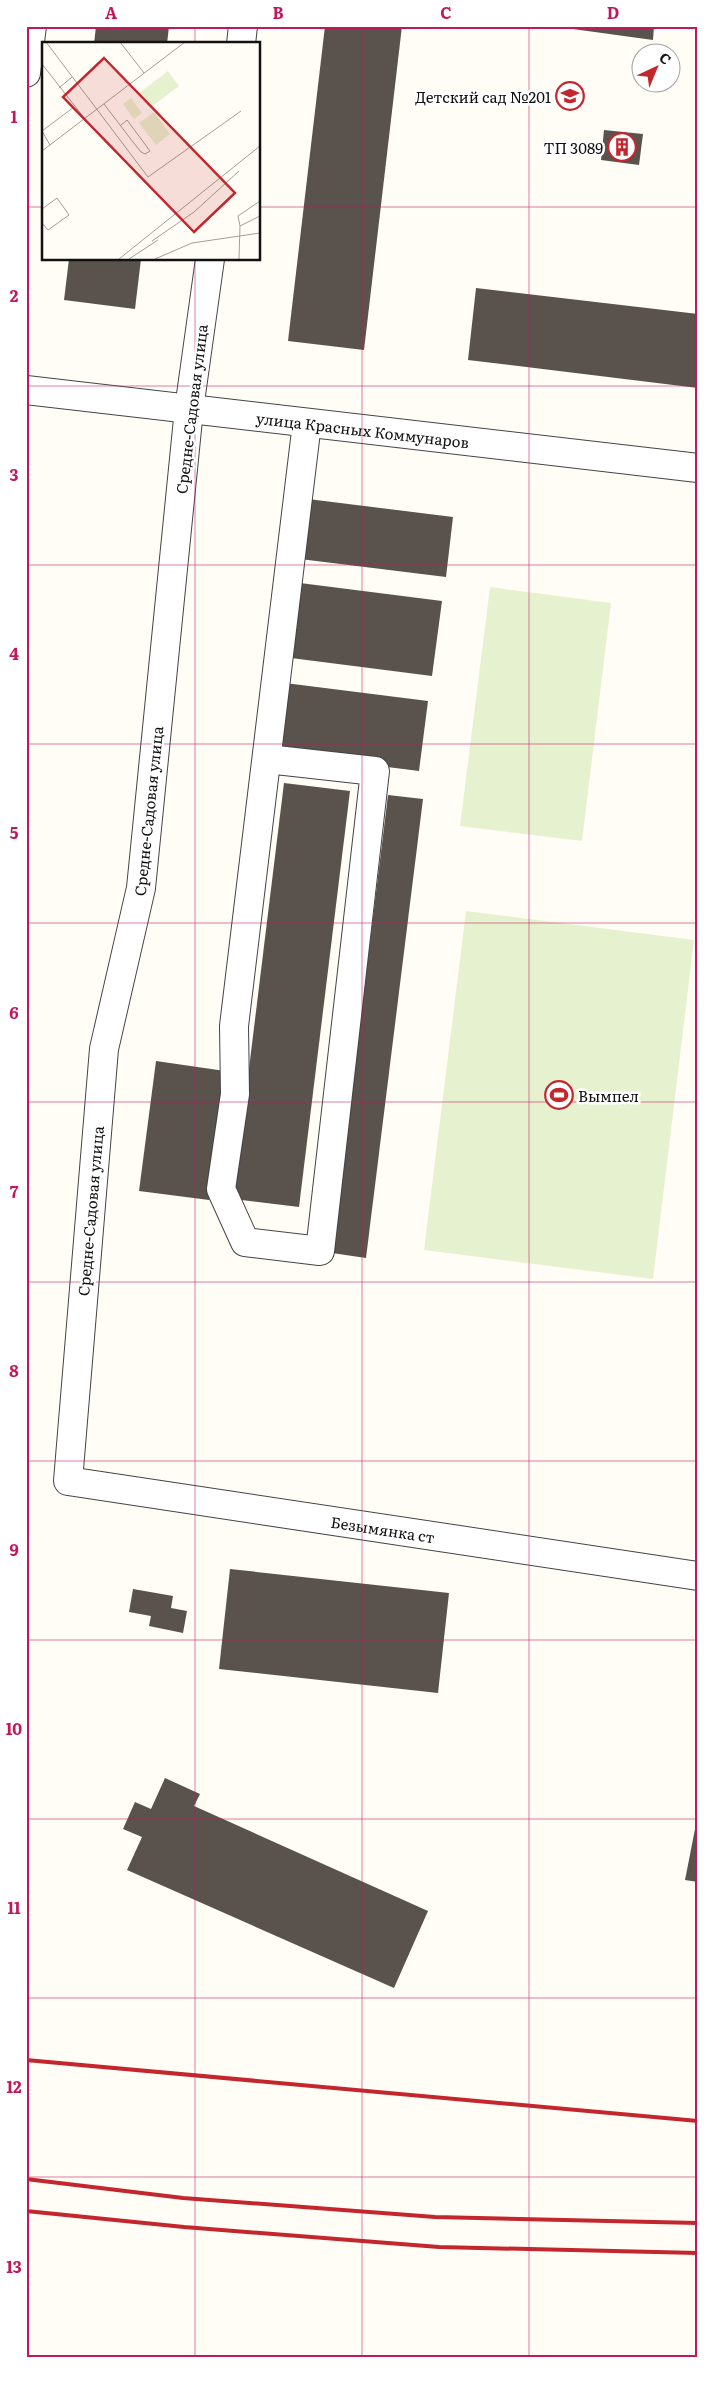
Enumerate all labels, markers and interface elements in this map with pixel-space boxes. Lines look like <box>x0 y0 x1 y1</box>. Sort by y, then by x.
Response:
text: A <box>105 0 117 24</box>
text: B <box>272 0 284 24</box>
text: C <box>440 0 452 24</box>
text: D <box>607 0 619 24</box>
inset map <box>42 42 260 260</box>
north arrow <box>632 42 682 92</box>
text: С <box>655 47 676 69</box>
school or university icon: Детский сад №201 <box>555 81 585 111</box>
place label: Детский сад №201 <box>415 85 551 108</box>
text: 1 <box>11 104 18 128</box>
building icon: ТП 3089 <box>607 132 637 162</box>
place label: ТП 3089 <box>543 136 603 159</box>
text: 2 <box>10 283 19 307</box>
street label: Средне-Садовая улица <box>169 322 213 495</box>
street label: улица Красных Коммунаров <box>255 405 470 453</box>
text: 3 <box>10 462 19 486</box>
text: 4 <box>9 641 19 665</box>
street label: Средне-Садовая улица <box>128 724 168 897</box>
text: 5 <box>10 820 19 844</box>
text: 6 <box>9 1000 19 1024</box>
sports icon: Вымпел <box>544 1080 574 1110</box>
place label: Вымпел <box>578 1084 639 1107</box>
street label: Средне-Садовая улица <box>71 1124 109 1297</box>
text: 7 <box>10 1179 19 1203</box>
text: 8 <box>9 1358 19 1382</box>
street label: Безымянка ст <box>329 1509 437 1548</box>
text: 9 <box>9 1537 19 1561</box>
text: 10 <box>6 1716 22 1740</box>
text: 11 <box>7 1895 21 1919</box>
text: 12 <box>6 2074 22 2098</box>
text: 13 <box>6 2254 22 2278</box>

